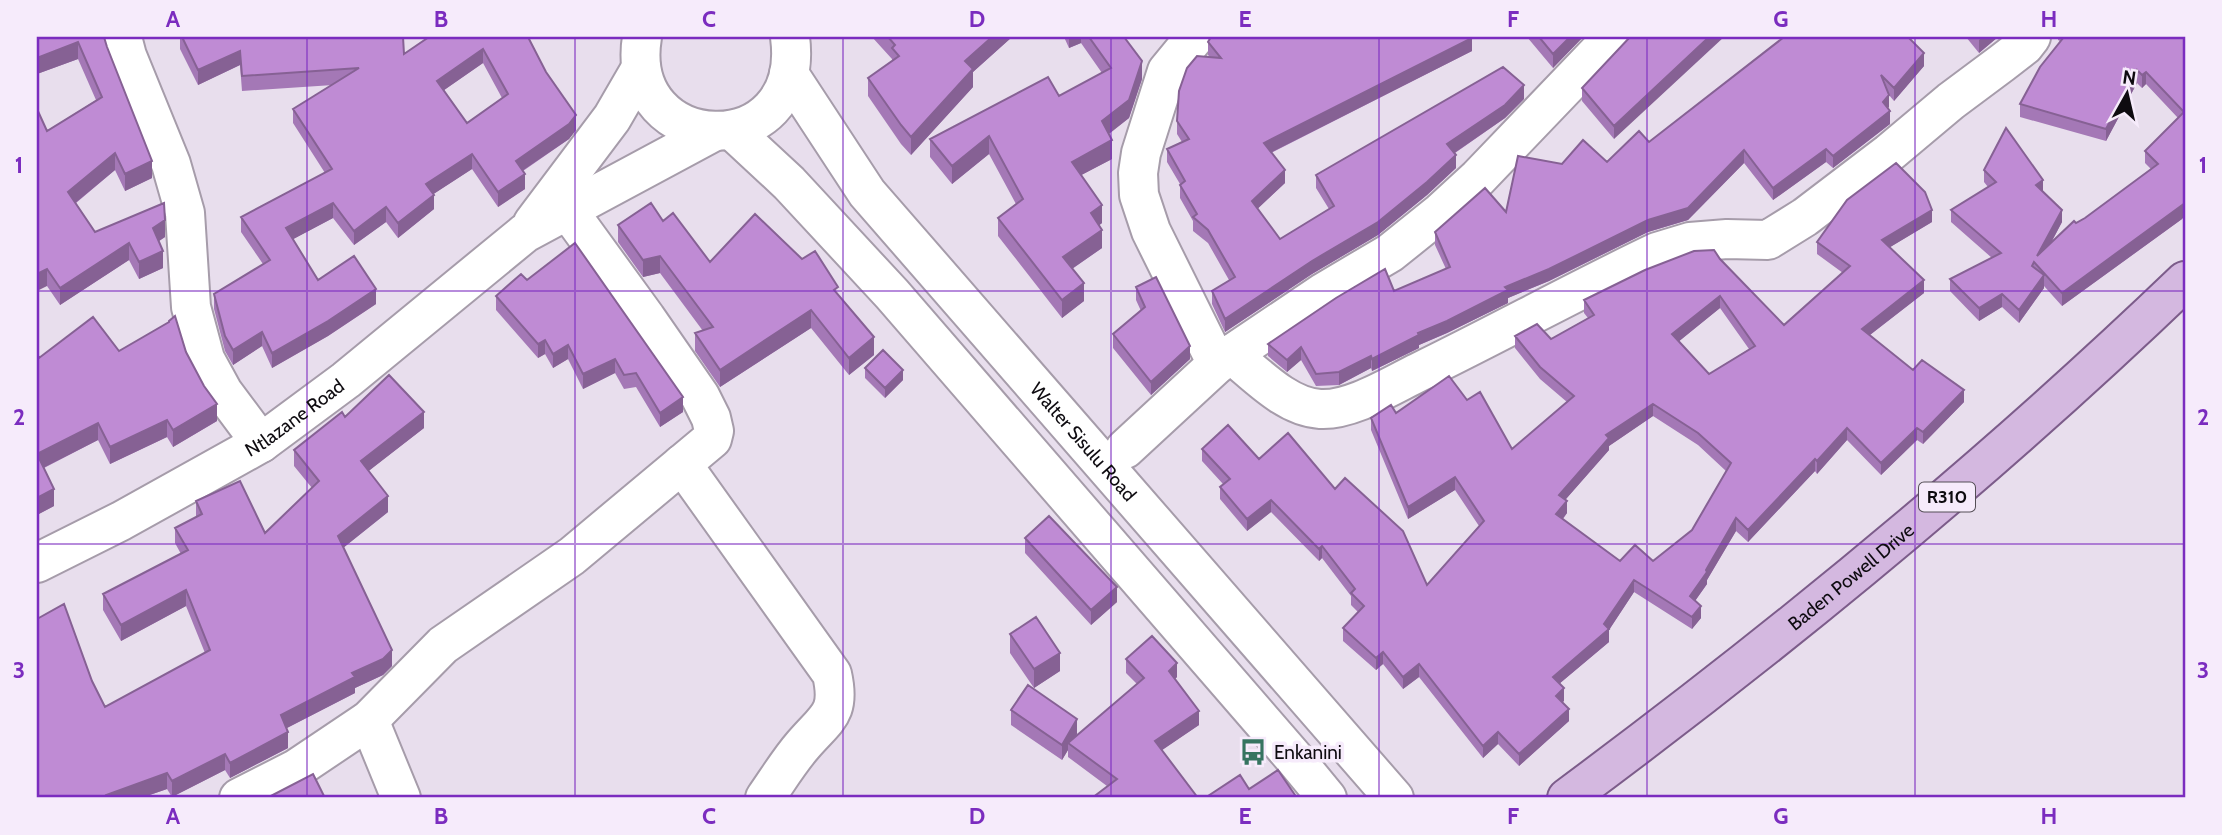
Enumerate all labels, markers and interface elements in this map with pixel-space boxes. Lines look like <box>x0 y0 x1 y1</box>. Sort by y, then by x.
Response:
text: A <box>166 5 181 33</box>
text: B <box>434 5 448 33</box>
text: C <box>702 5 716 33</box>
text: D <box>969 5 985 33</box>
text: E <box>1238 5 1252 33</box>
text: F <box>1507 5 1519 33</box>
text: G <box>1773 5 1789 33</box>
text: H <box>2041 5 2057 33</box>
north arrow <box>2092 60 2162 130</box>
text: N <box>2121 65 2138 90</box>
text: 1 <box>15 151 23 179</box>
text: 1 <box>2199 151 2207 179</box>
street label: Ntlazane Road <box>241 374 349 462</box>
street label: Walter Sisulu Road <box>1025 378 1141 506</box>
text: 2 <box>13 403 25 431</box>
text: 2 <box>2197 403 2209 431</box>
road number: R310 <box>1919 482 1975 512</box>
street label: Baden Powell Drive <box>1784 518 1919 635</box>
text: 3 <box>13 656 25 684</box>
text: 3 <box>2197 656 2209 684</box>
bus stop icon: Enkanini <box>1238 737 1268 767</box>
place label: Enkanini <box>1274 741 1342 764</box>
text: A <box>166 802 181 830</box>
text: B <box>434 802 448 830</box>
text: C <box>702 802 716 830</box>
text: D <box>969 802 985 830</box>
text: E <box>1238 802 1252 830</box>
text: F <box>1507 802 1519 830</box>
text: G <box>1773 802 1789 830</box>
text: H <box>2041 802 2057 830</box>

